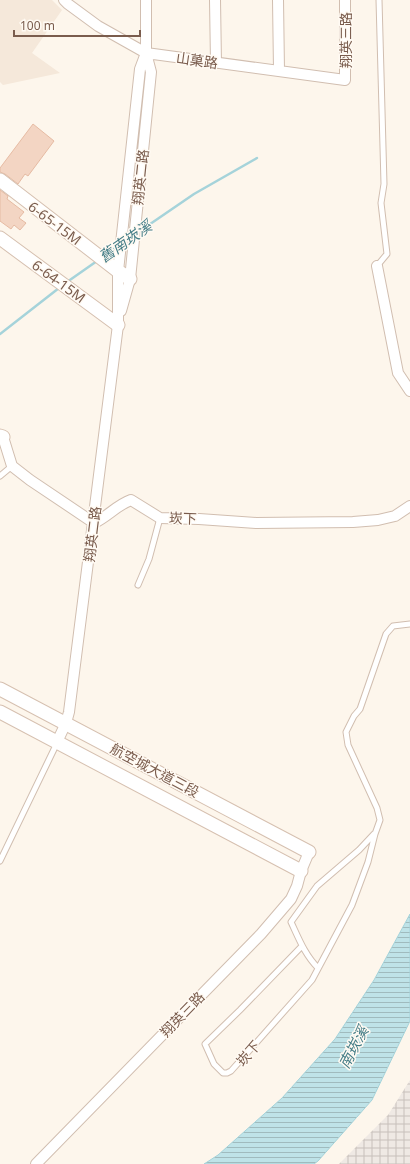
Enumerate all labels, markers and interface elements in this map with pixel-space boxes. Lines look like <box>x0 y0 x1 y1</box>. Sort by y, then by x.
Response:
scale bar <box>14 12 140 38</box>
street label: 翔英三路 <box>336 12 355 68</box>
text: 100 m <box>20 17 55 34</box>
street label: 山菓路 <box>175 48 219 72</box>
street label: 翔英二路 <box>128 148 152 206</box>
street label: 6-65-15M <box>25 197 85 249</box>
water label: 舊南崁溪 <box>95 214 157 266</box>
street label: 6-64-15M <box>28 255 90 307</box>
street label: 翔英二路 <box>79 505 105 563</box>
street label: 崁下 <box>169 508 197 528</box>
street label: 航空城大道三段 <box>107 739 203 801</box>
street label: 翔英三路 <box>156 987 208 1041</box>
water label: 南崁溪 <box>334 1021 373 1072</box>
street label: 崁下 <box>232 1036 264 1070</box>

